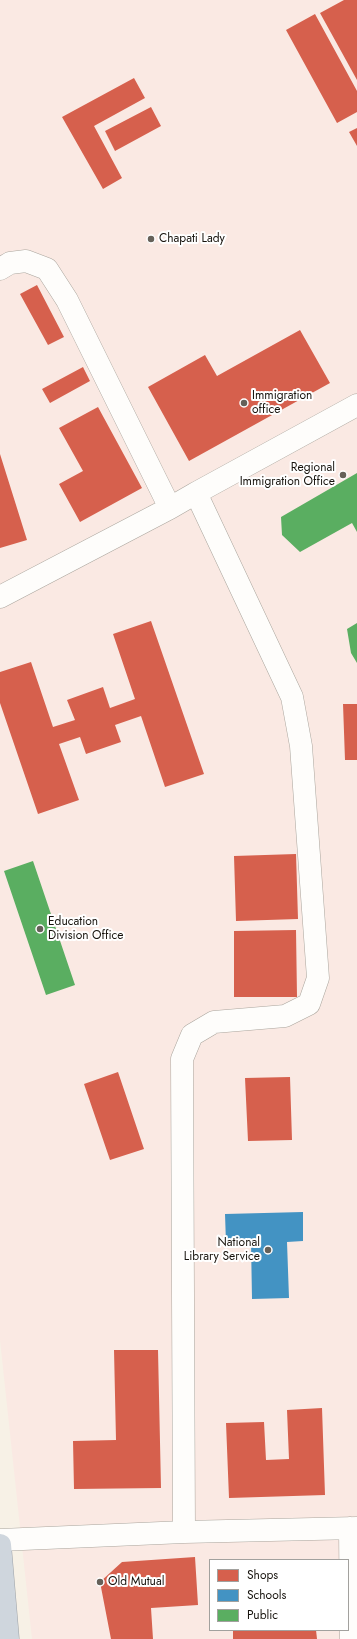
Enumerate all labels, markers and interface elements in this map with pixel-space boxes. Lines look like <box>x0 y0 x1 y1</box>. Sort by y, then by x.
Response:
place label: Chapati Lady <box>159 232 225 246</box>
marker: Chapati Lady <box>146 234 156 244</box>
place label: Immigration office <box>252 389 312 417</box>
marker: Immigration office <box>239 398 249 408</box>
place label: Regional Immigration Office <box>240 461 335 489</box>
marker: Regional Immigration Office <box>338 470 348 480</box>
place label: Education Division Office <box>48 915 123 943</box>
marker: Education Division Office <box>35 924 45 934</box>
place label: National Library Service <box>184 1236 260 1264</box>
marker: National Library Service <box>263 1245 273 1255</box>
legend <box>209 1559 349 1631</box>
text: Shops <box>247 1566 278 1584</box>
place label: Old Mutual <box>108 1575 164 1589</box>
marker: Old Mutual <box>95 1577 105 1587</box>
text: Schools <box>247 1586 286 1604</box>
text: Public <box>247 1606 278 1624</box>

